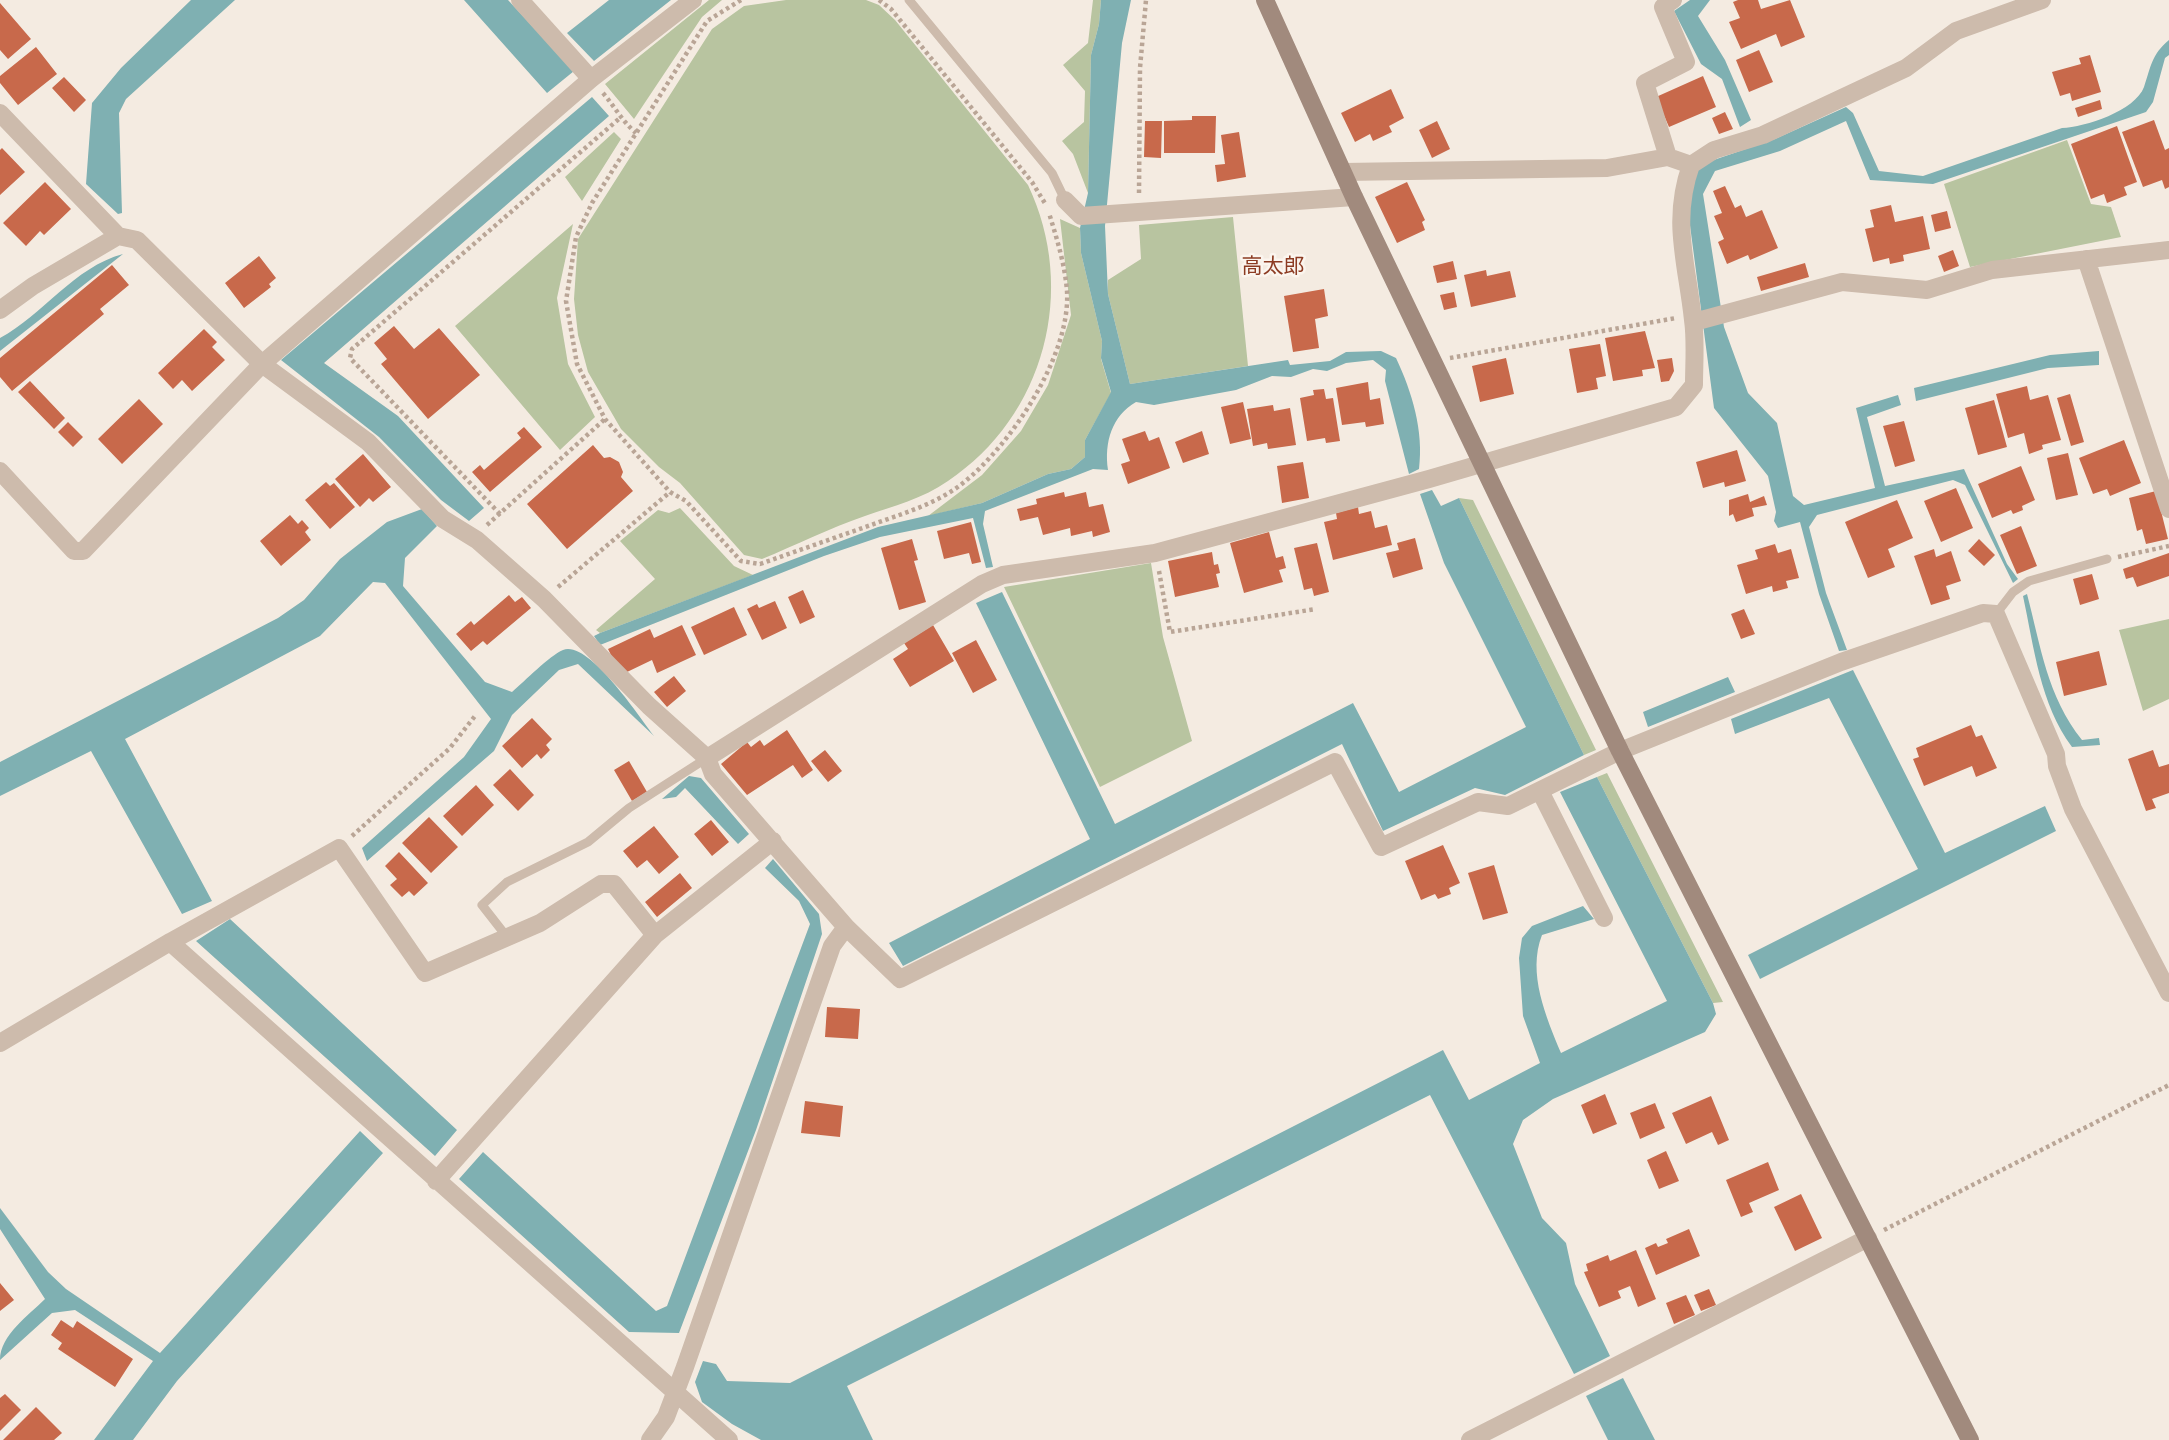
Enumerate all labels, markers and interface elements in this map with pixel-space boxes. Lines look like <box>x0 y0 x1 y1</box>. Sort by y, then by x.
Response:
district label: 高太郎 <box>1242 254 1304 280</box>

